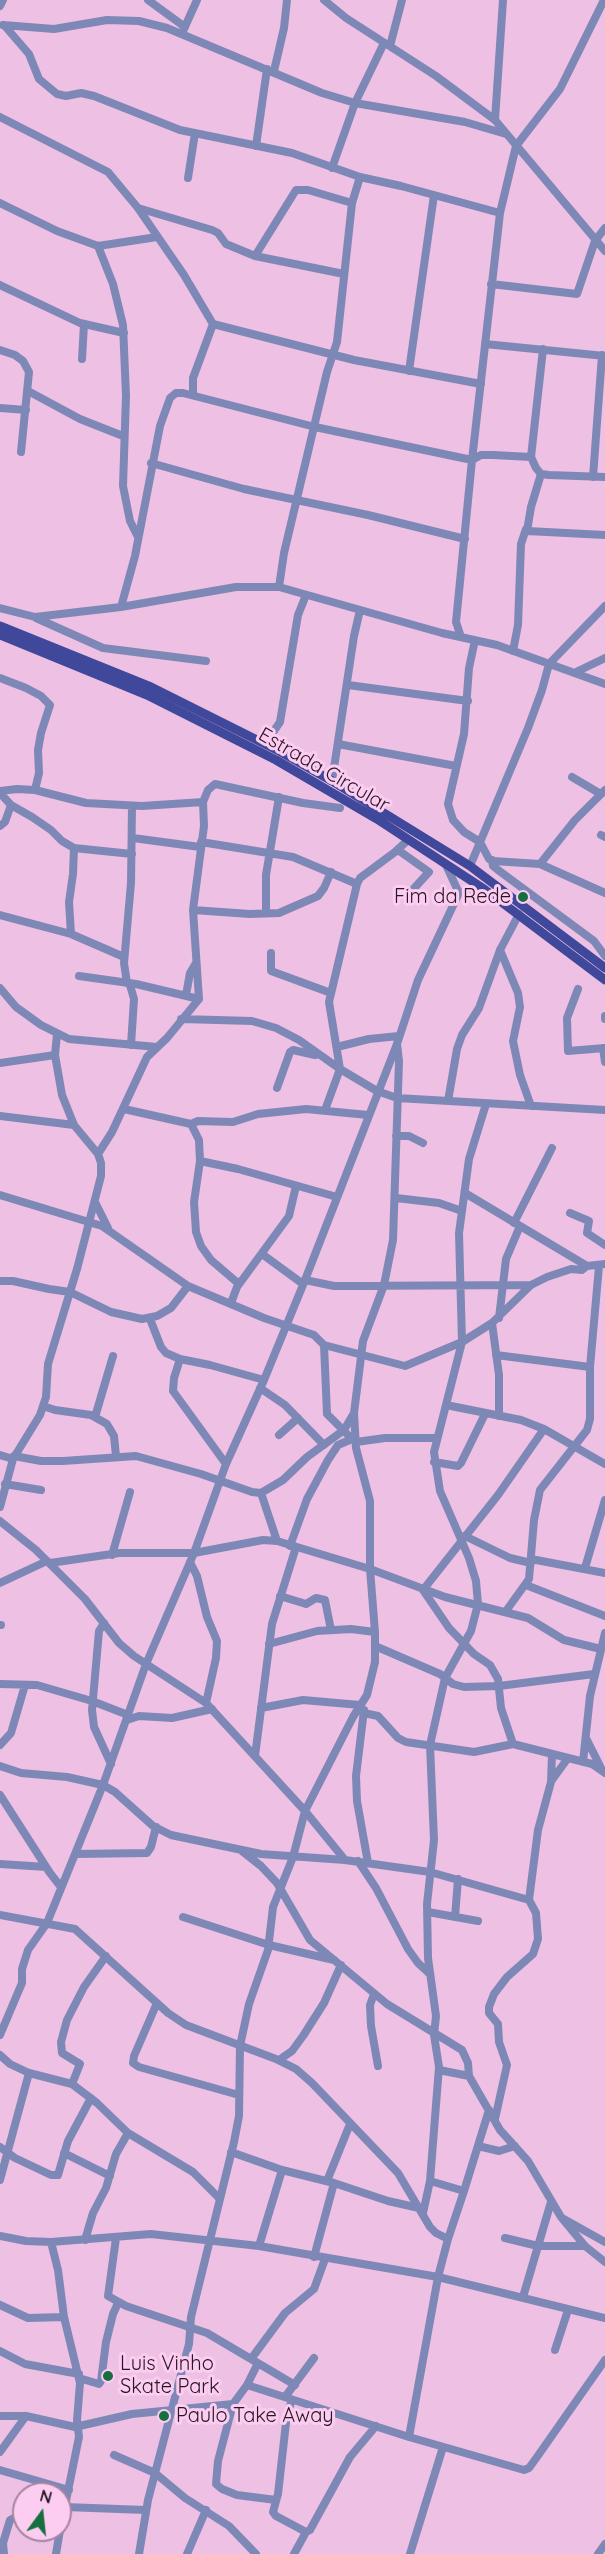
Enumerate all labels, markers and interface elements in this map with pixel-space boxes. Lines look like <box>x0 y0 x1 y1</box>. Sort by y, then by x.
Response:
street label: Estrada Circular <box>254 723 394 817</box>
place label: Fim da Rede <box>394 885 511 909</box>
marker: Fim da Rede <box>516 890 530 904</box>
place label: Luis Vinho Skate Park <box>120 2352 220 2399</box>
marker: Luis Vinho Skate Park <box>101 2369 115 2383</box>
place label: Paulo Take Away <box>176 2404 334 2428</box>
marker: Paulo Take Away <box>157 2409 171 2423</box>
north arrow <box>12 2482 72 2542</box>
text: N <box>38 2485 54 2508</box>

